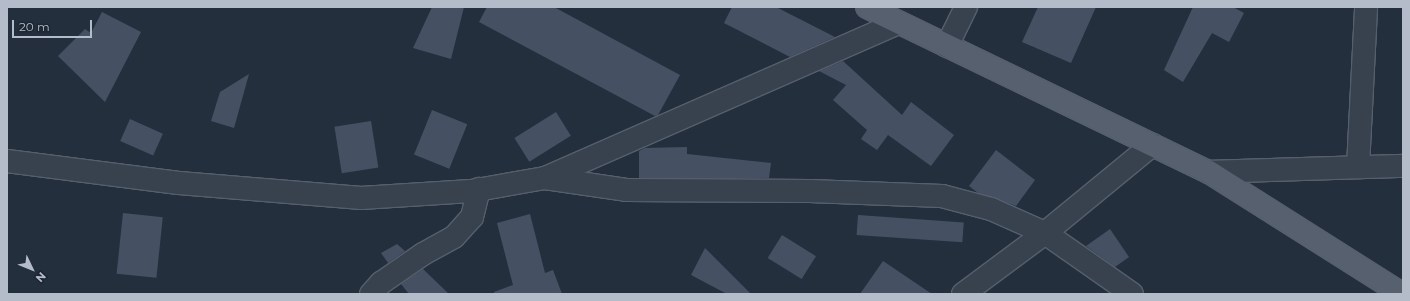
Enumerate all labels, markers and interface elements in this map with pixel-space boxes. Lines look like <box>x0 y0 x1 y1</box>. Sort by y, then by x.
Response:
scale bar <box>14 12 94 38</box>
text: 20 m <box>19 19 50 34</box>
north arrow <box>12 249 52 289</box>
text: N <box>33 269 49 285</box>

